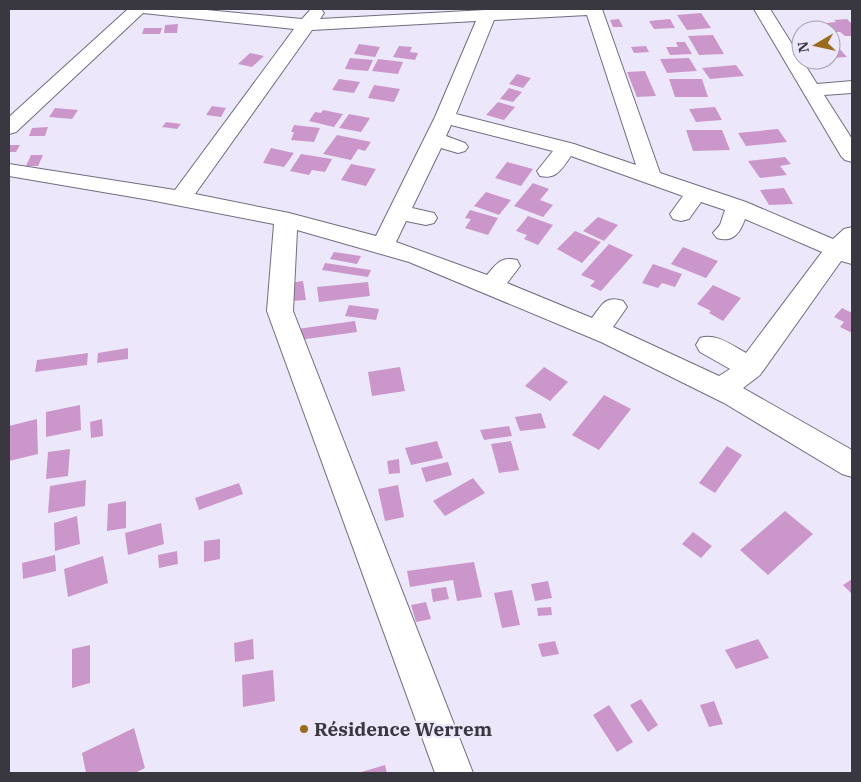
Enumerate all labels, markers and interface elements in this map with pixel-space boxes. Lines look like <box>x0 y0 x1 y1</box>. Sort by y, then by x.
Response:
north arrow <box>791 20 841 70</box>
text: N <box>793 40 813 54</box>
place label: Résidence Werrem <box>314 717 492 741</box>
marker: Résidence Werrem <box>298 723 310 735</box>

